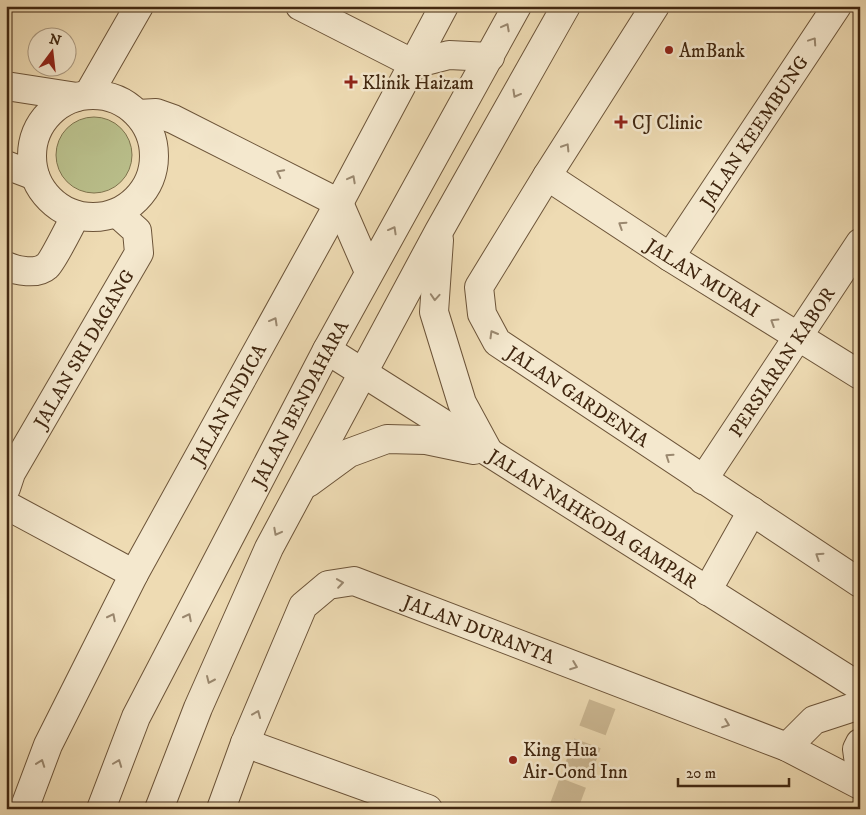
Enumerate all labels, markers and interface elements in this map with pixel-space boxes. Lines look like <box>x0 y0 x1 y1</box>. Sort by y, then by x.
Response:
one-way arrow <box>500 23 510 32</box>
north arrow <box>28 28 78 78</box>
text: N <box>47 30 63 51</box>
one-way arrow <box>807 38 817 47</box>
place label: AmBank <box>679 40 745 63</box>
marker: AmBank <box>663 44 675 56</box>
street label: JALAN KEEMBUNG <box>695 52 814 214</box>
place label: Klinik Haizam <box>362 72 474 95</box>
marker: Klinik Haizam <box>344 75 358 89</box>
one-way arrow <box>513 89 523 98</box>
place label: CJ Clinic <box>632 112 703 135</box>
marker: CJ Clinic <box>614 115 628 129</box>
one-way arrow <box>560 143 569 153</box>
one-way arrow <box>277 169 286 179</box>
one-way arrow <box>346 175 356 184</box>
one-way arrow <box>618 222 628 231</box>
one-way arrow <box>387 226 397 235</box>
street label: JALAN MURAI <box>639 233 763 323</box>
street label: JALAN SRI DAGANG <box>29 266 140 434</box>
street label: PERSIARAN KABOR <box>725 283 841 442</box>
one-way arrow <box>430 293 441 301</box>
street label: JALAN BENDAHARA <box>247 316 354 493</box>
one-way arrow <box>268 317 278 326</box>
one-way arrow <box>770 318 779 328</box>
one-way arrow <box>489 331 499 340</box>
street label: JALAN INDICA <box>186 339 272 471</box>
street label: JALAN GARDENIA <box>500 341 654 453</box>
street label: JALAN NAHKODA GAMPAR <box>482 444 702 594</box>
one-way arrow <box>665 454 674 463</box>
one-way arrow <box>273 527 283 536</box>
one-way arrow <box>815 553 825 562</box>
one-way arrow <box>336 579 345 589</box>
street label: JALAN DURANTA <box>398 590 558 670</box>
one-way arrow <box>106 613 116 622</box>
one-way arrow <box>182 613 192 622</box>
one-way arrow <box>569 660 578 671</box>
one-way arrow <box>206 675 216 684</box>
one-way arrow <box>251 710 262 719</box>
one-way arrow <box>721 718 730 728</box>
place label: King Hua Air-Cond Inn <box>523 739 628 784</box>
marker: King Hua Air-Cond Inn <box>507 754 519 766</box>
scale bar <box>678 755 790 787</box>
one-way arrow <box>35 759 45 768</box>
one-way arrow <box>112 759 122 768</box>
text: 20 m <box>686 764 716 783</box>

